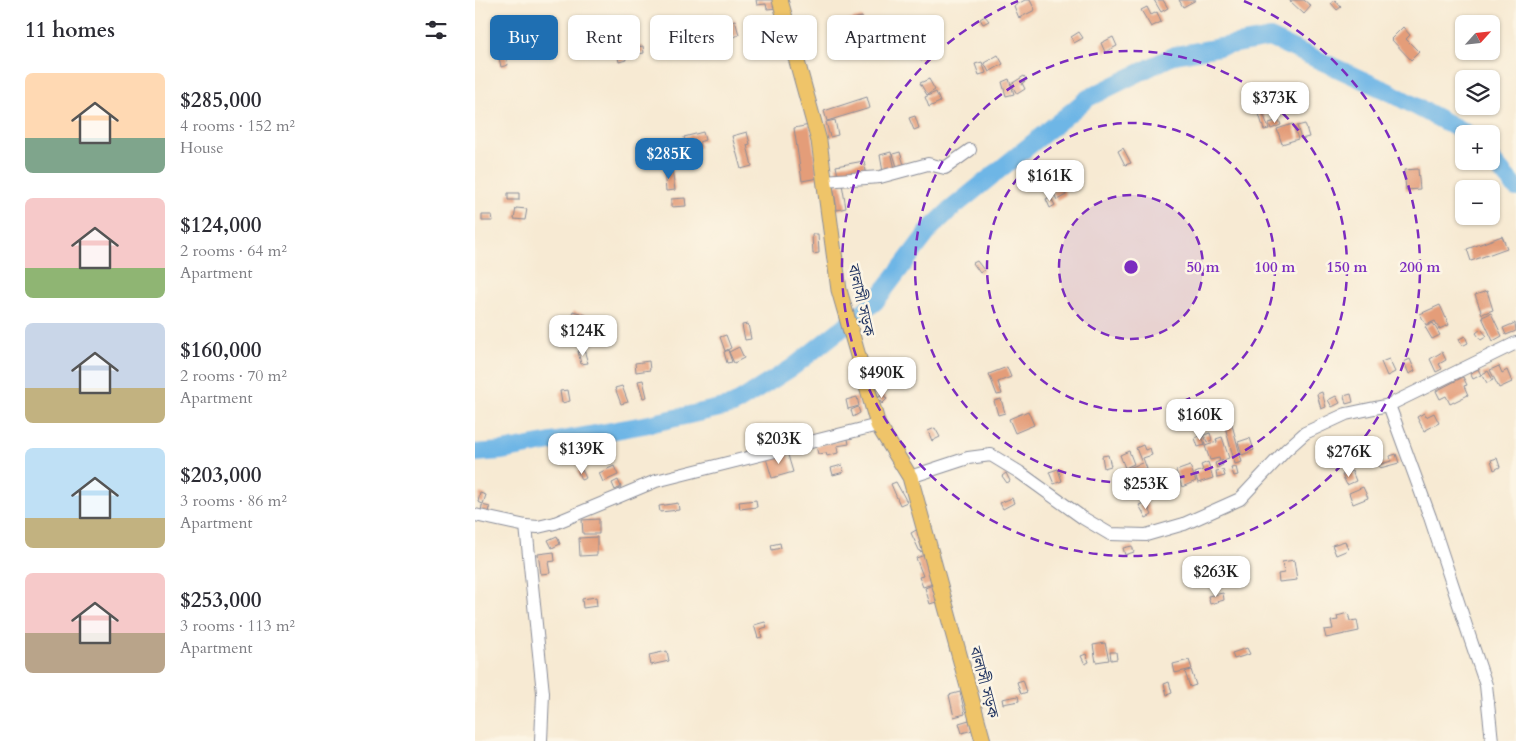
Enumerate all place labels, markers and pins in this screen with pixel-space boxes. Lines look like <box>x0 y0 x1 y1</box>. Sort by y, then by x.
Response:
pin: $373K <box>1240 82 1310 124</box>
pin: $285K <box>634 138 704 180</box>
pin: $161K <box>1015 160 1085 202</box>
centre of rings <box>1122 258 1140 276</box>
pin: $124K <box>548 314 618 357</box>
pin: $490K <box>847 356 917 399</box>
pin: $160K <box>1165 398 1235 441</box>
pin: $203K <box>744 422 814 465</box>
pin: $139K <box>547 432 617 475</box>
pin: $276K <box>1314 436 1384 478</box>
pin: $253K <box>1111 468 1181 510</box>
pin: $263K <box>1181 556 1251 598</box>

